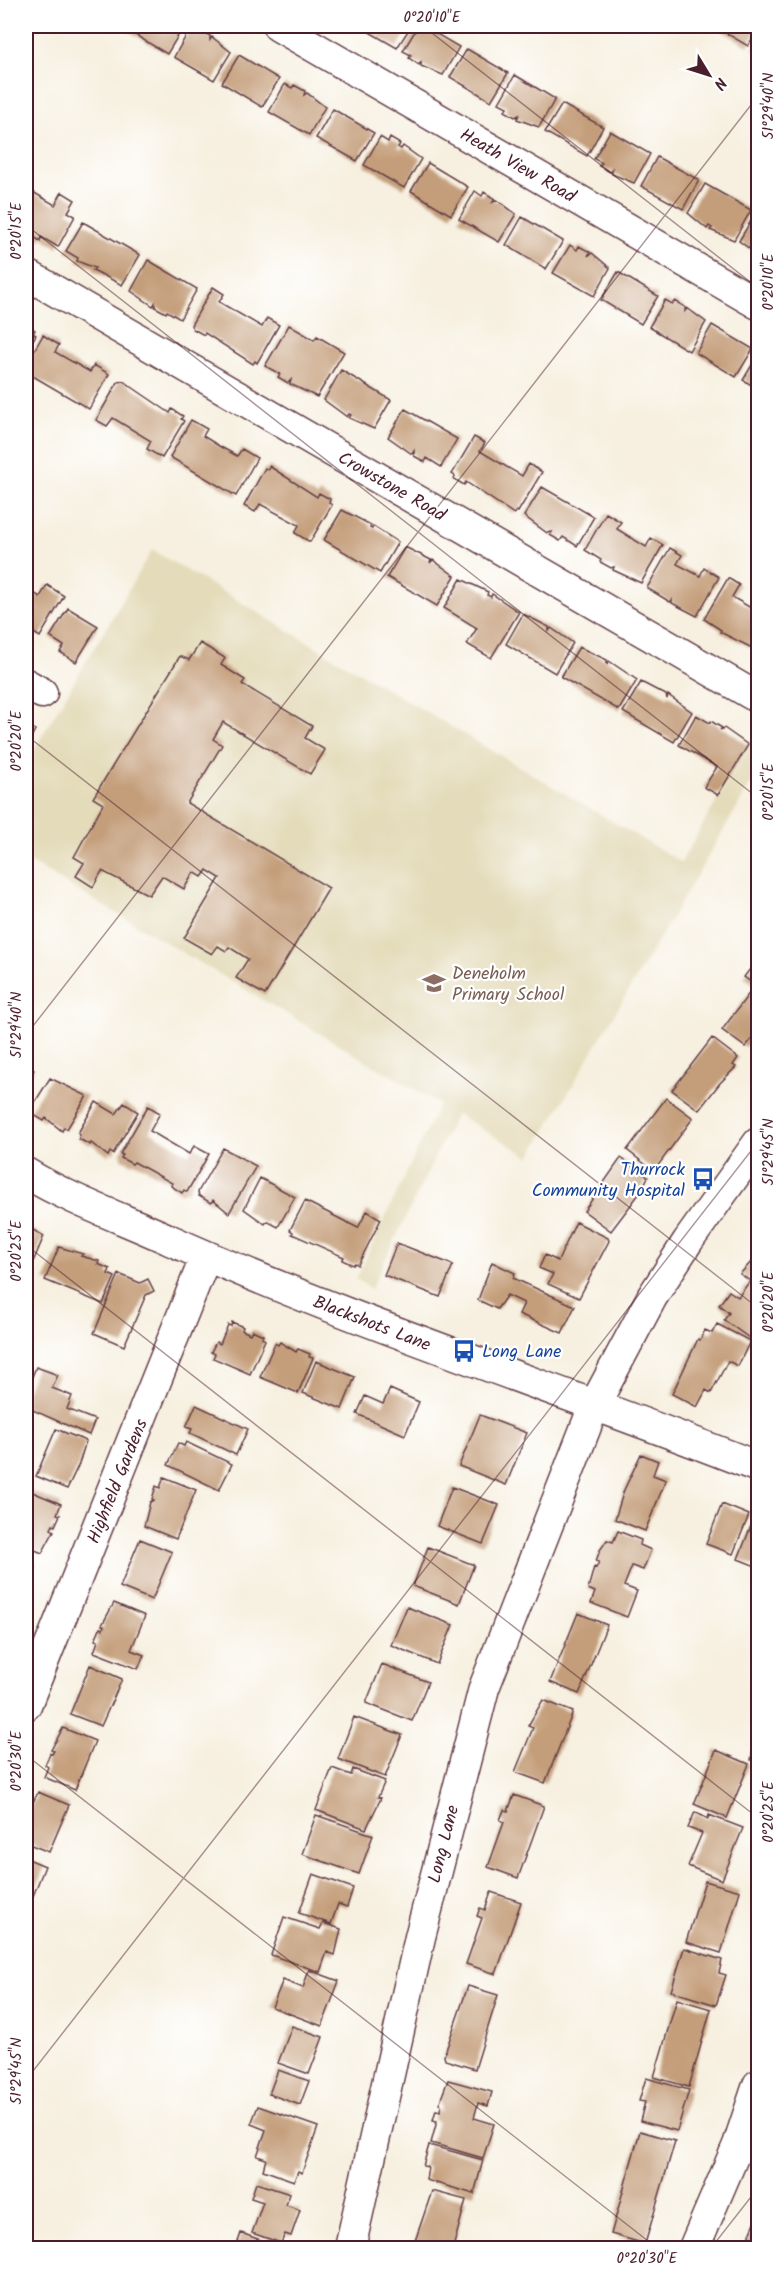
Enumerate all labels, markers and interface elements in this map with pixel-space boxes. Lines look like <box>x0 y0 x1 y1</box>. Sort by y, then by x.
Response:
text: 0°20'10"E <box>404 6 462 30</box>
north arrow <box>679 45 739 105</box>
text: N <box>707 72 733 95</box>
text: 51°29'40"N <box>757 73 781 139</box>
street label: Heath View Road <box>454 121 582 212</box>
text: 0°20'15"E <box>5 201 29 260</box>
text: 0°20'10"E <box>757 252 781 310</box>
street label: Crowstone Road <box>332 445 452 531</box>
text: 0°20'20"E <box>5 709 29 771</box>
text: 0°20'15"E <box>757 762 781 821</box>
place label: Deneholm Primary School <box>452 960 565 1010</box>
school or university icon: Deneholm Primary School <box>421 970 447 996</box>
text: 51°29'40"N <box>5 992 29 1058</box>
text: 51°29'45"N <box>757 1118 781 1186</box>
place label: Thurrock Community Hospital <box>532 1156 686 1206</box>
bus stop icon: Thurrock Community Hospital <box>690 1166 716 1192</box>
text: 0°20'25"E <box>5 1219 29 1282</box>
text: 0°20'20"E <box>757 1270 781 1332</box>
street label: Blackshots Lane <box>308 1289 435 1360</box>
bus stop icon: Long Lane <box>451 1338 477 1364</box>
place label: Long Lane <box>482 1338 561 1367</box>
street label: Highfield Gardens <box>80 1414 157 1548</box>
text: 0°20'30"E <box>5 1729 29 1791</box>
text: 0°20'25"E <box>757 1780 781 1843</box>
street label: Long Lane <box>421 1802 468 1886</box>
text: 51°29'45"N <box>5 2037 29 2105</box>
text: 0°20'30"E <box>617 2247 679 2271</box>

